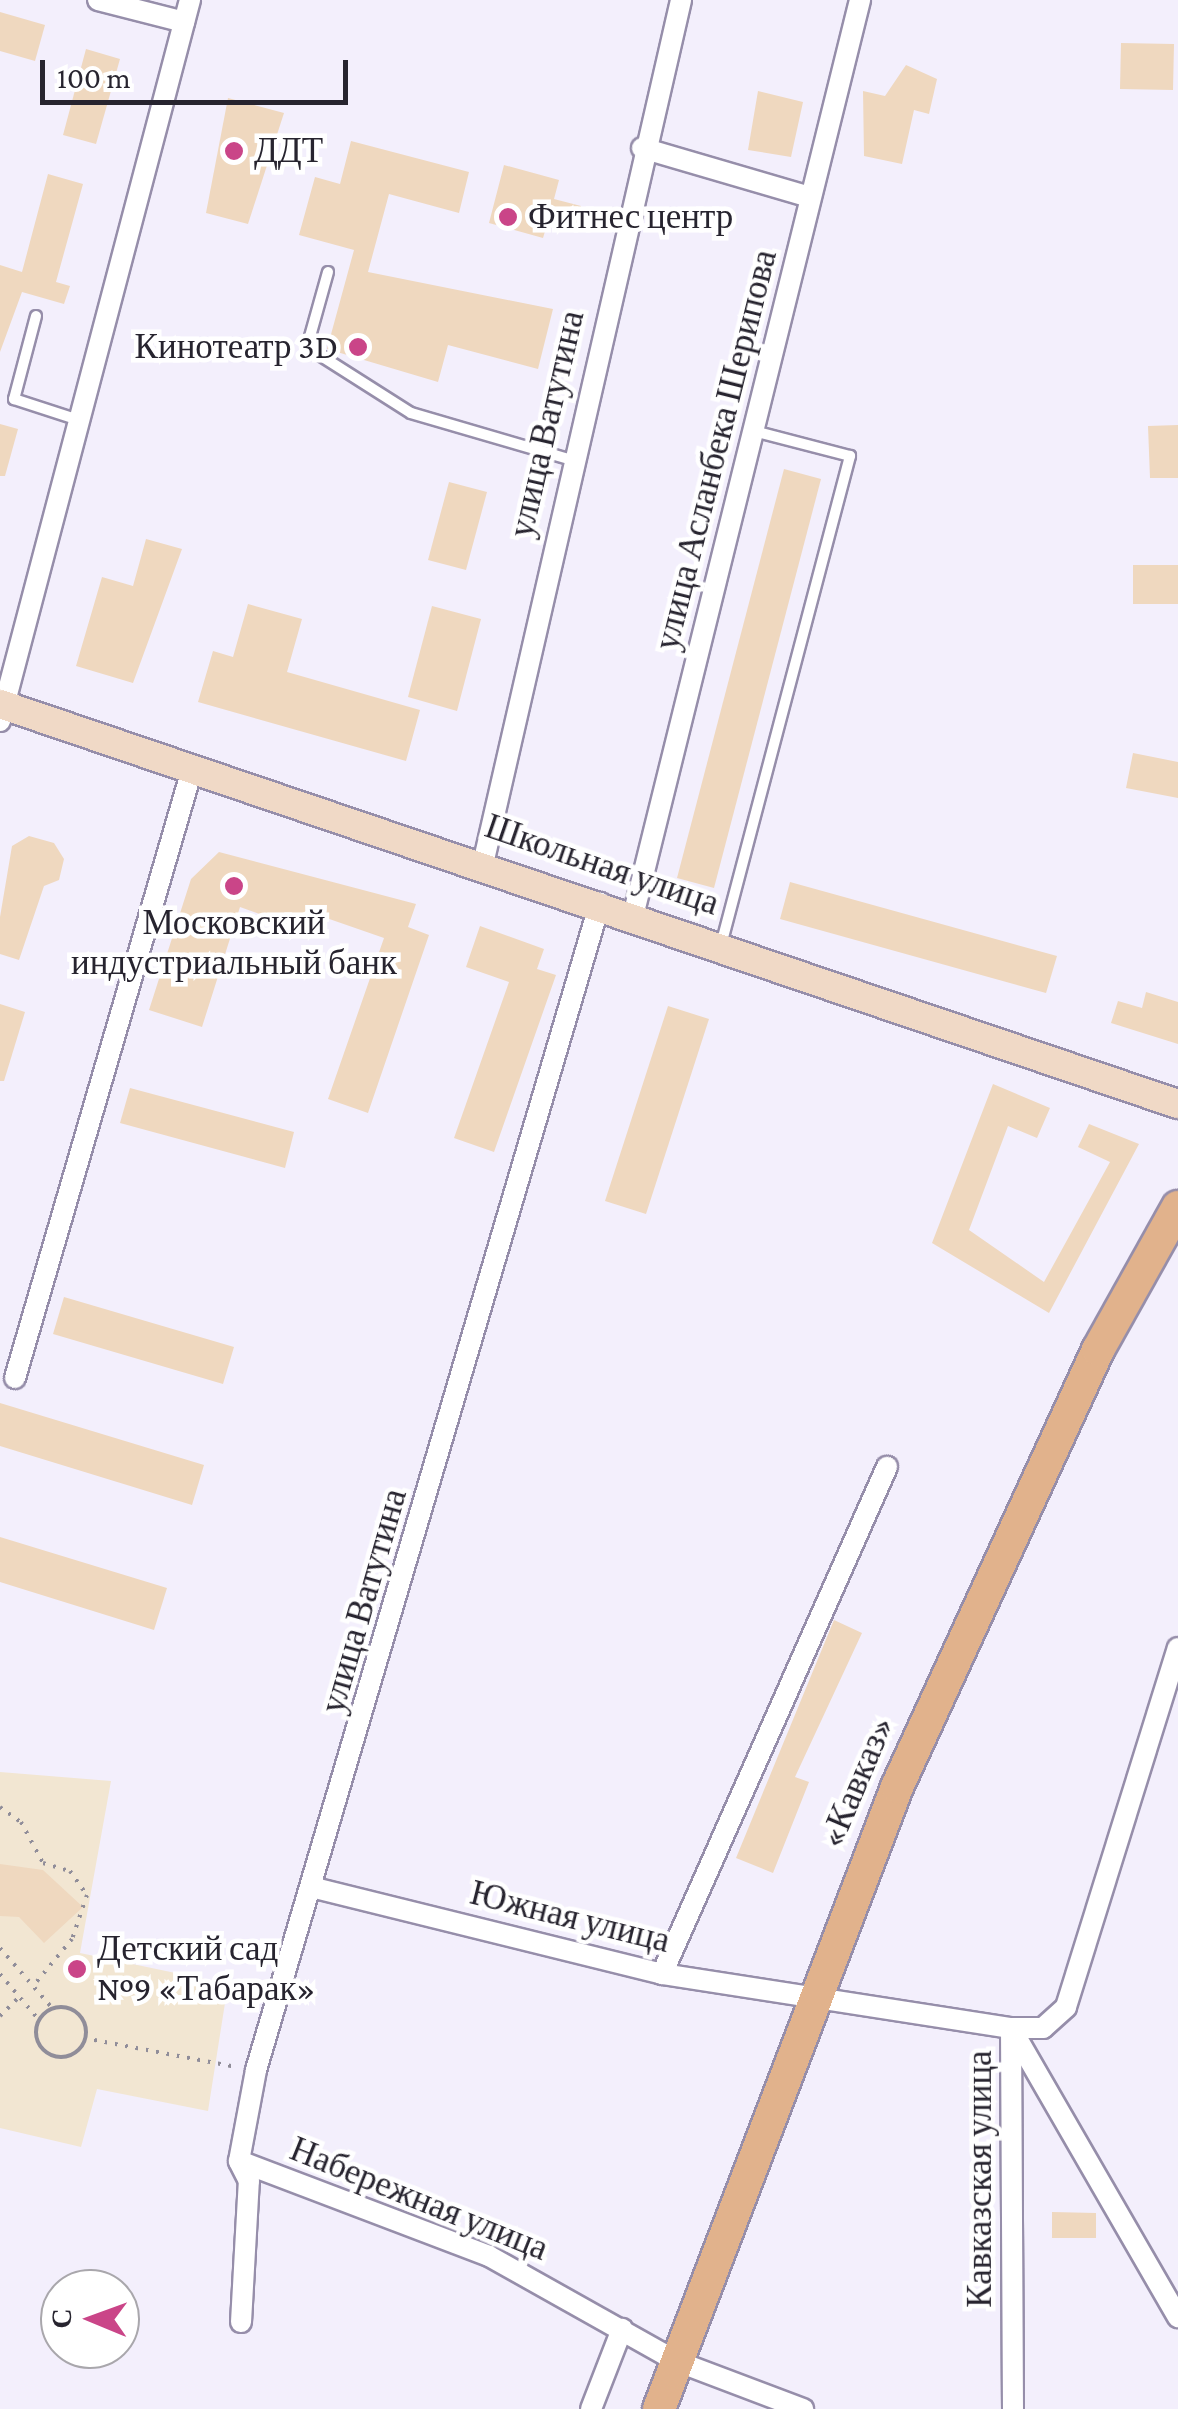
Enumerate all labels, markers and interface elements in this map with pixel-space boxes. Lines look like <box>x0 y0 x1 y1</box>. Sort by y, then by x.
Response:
scale bar <box>45 40 352 102</box>
text: 100 m <box>57 61 131 94</box>
place label: ДДТ <box>254 130 323 172</box>
marker: ДДТ <box>223 140 245 162</box>
place label: Фитнес центр <box>528 196 733 238</box>
marker: Фитнес центр <box>497 206 519 228</box>
street label: улица Асланбека Шерипова <box>646 246 786 654</box>
street label: улица Ватутина <box>500 306 594 542</box>
place label: Кинотеатр 3D <box>135 326 338 368</box>
marker: Кинотеатр 3D <box>347 336 369 358</box>
street label: Школьная улица <box>480 805 724 925</box>
marker: Московский индустриальный банк <box>223 875 245 897</box>
place label: Московский индустриальный банк <box>71 902 397 984</box>
street label: улица Ватутина <box>312 1484 416 1718</box>
street label: «Кавказ» <box>811 1710 903 1854</box>
street label: Южная улица <box>466 1872 674 1962</box>
place label: Детский сад №9 «Табарак» <box>97 1928 316 2010</box>
marker: Детский сад №9 «Табарак» <box>66 1958 88 1980</box>
street label: Кавказская улица <box>959 2050 1001 2308</box>
street label: Набережная улица <box>284 2128 554 2270</box>
north arrow <box>40 2269 140 2369</box>
text: С <box>46 2308 77 2329</box>

